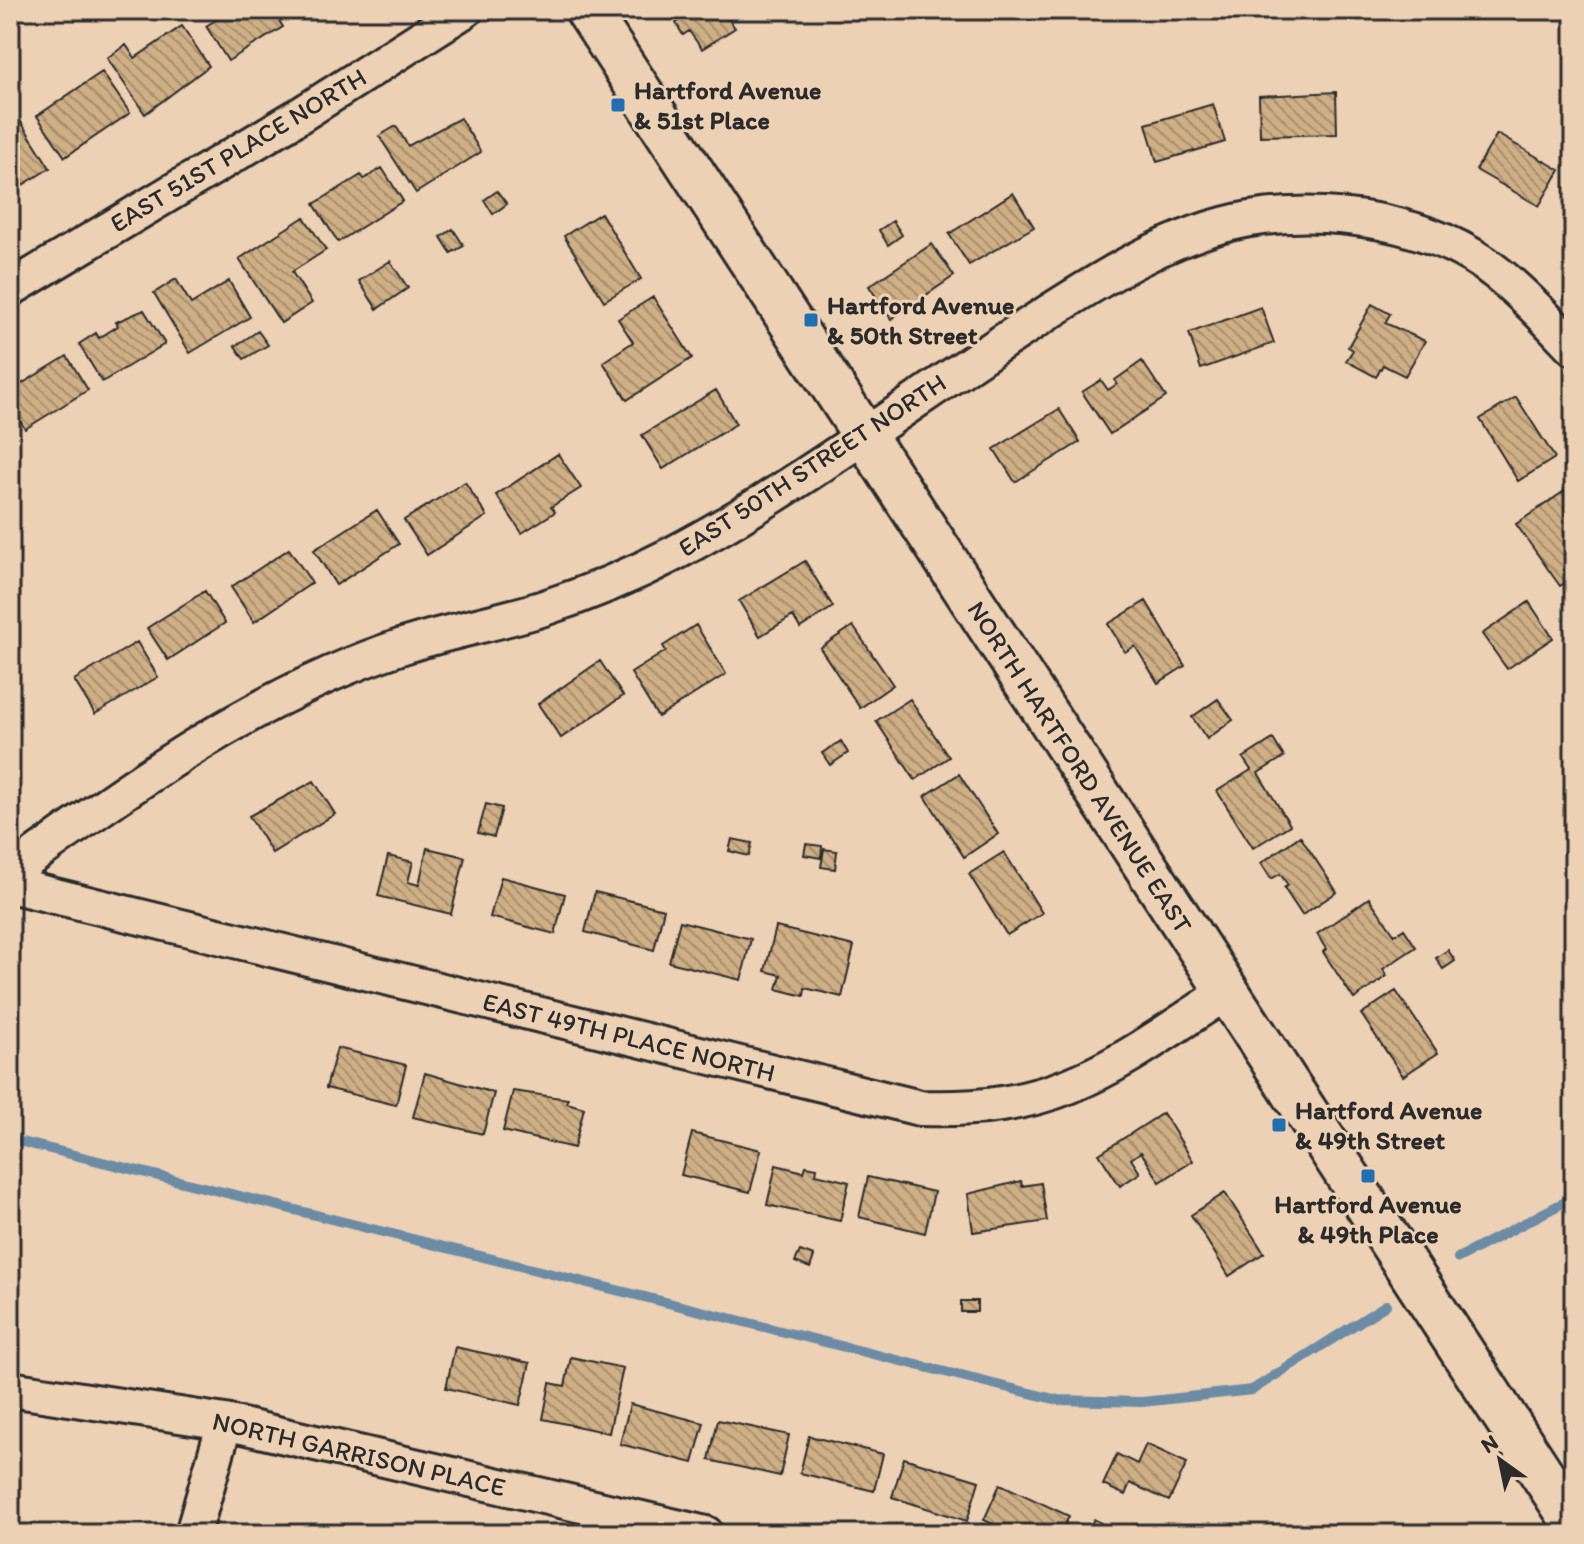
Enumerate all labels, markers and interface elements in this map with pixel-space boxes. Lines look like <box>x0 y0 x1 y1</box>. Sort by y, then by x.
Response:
street label: EAST 51ST PLACE NORTH <box>104 61 372 239</box>
place label: Hartford Avenue & 51st Place <box>634 74 821 136</box>
marker: Hartford Avenue & 51st Place <box>609 96 627 114</box>
place label: Hartford Avenue & 50th Street <box>827 289 1014 351</box>
marker: Hartford Avenue & 50th Street <box>802 311 820 329</box>
street label: EAST 50TH STREET NORTH <box>672 366 952 564</box>
street label: NORTH HARTFORD AVENUE EAST <box>961 595 1200 939</box>
street label: EAST 49TH PLACE NORTH <box>480 985 778 1089</box>
place label: Hartford Avenue & 49th Street <box>1295 1094 1482 1156</box>
marker: Hartford Avenue & 49th Street <box>1270 1116 1288 1134</box>
marker: Hartford Avenue & 49th Place <box>1359 1167 1377 1185</box>
place label: Hartford Avenue & 49th Place <box>1274 1188 1462 1250</box>
street label: NORTH GARRISON PLACE <box>209 1405 509 1503</box>
north arrow <box>1460 1420 1540 1500</box>
text: N <box>1476 1428 1503 1459</box>

